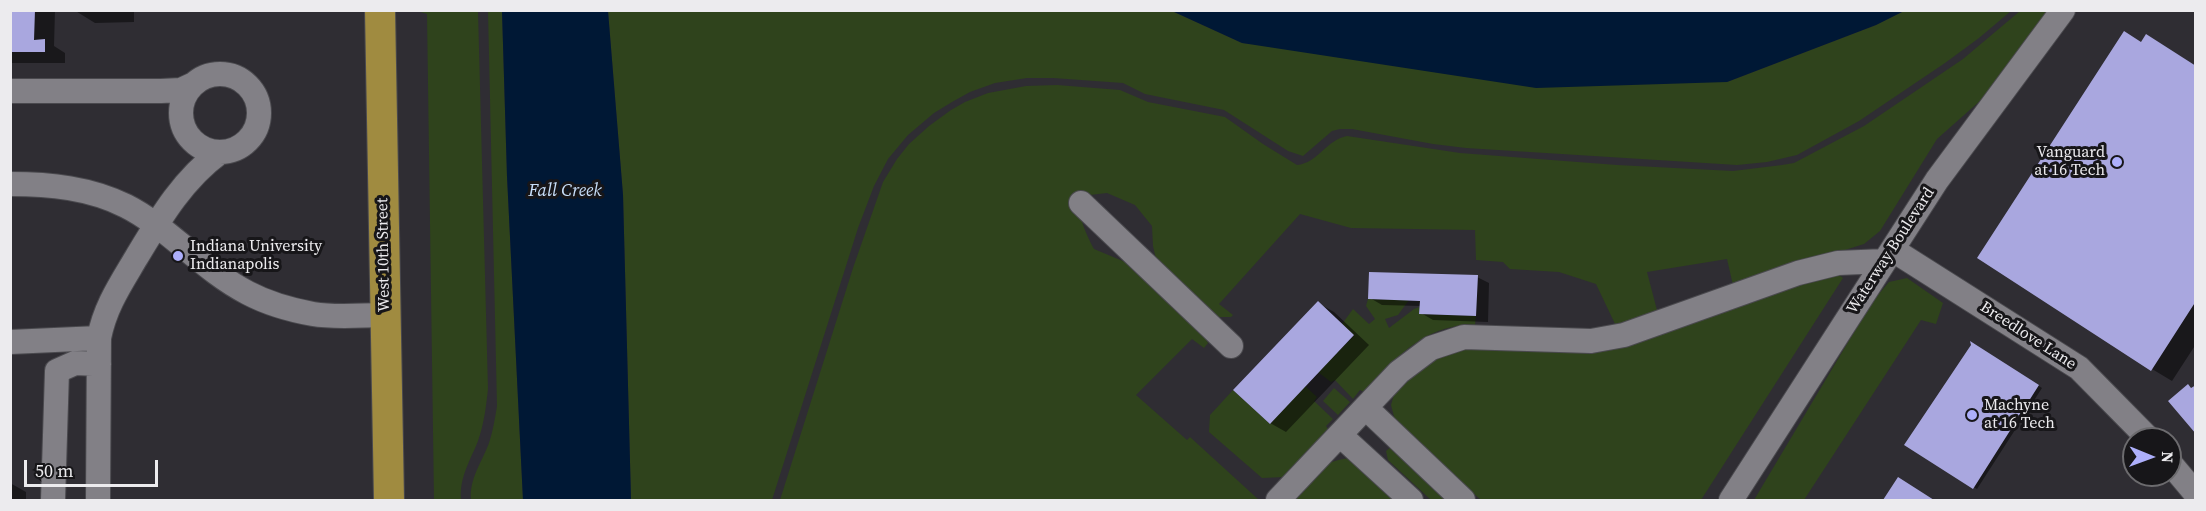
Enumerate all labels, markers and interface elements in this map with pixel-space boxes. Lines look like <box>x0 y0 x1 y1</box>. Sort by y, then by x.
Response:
place label: Vanguard at 16 Tech <box>2034 143 2105 181</box>
marker: Vanguard at 16 Tech <box>2110 155 2124 169</box>
water label: Fall Creek <box>528 180 602 202</box>
street label: Waterway Boulevard <box>1843 184 1939 318</box>
street label: West 10th Street <box>373 198 395 312</box>
place label: Indiana University Indianapolis <box>190 237 322 275</box>
marker: Indiana University Indianapolis <box>171 249 185 263</box>
street label: Breedlove Lane <box>1976 298 2080 374</box>
place label: Machyne at 16 Tech <box>1984 396 2055 434</box>
marker: Machyne at 16 Tech <box>1965 408 1979 422</box>
north arrow <box>2122 427 2182 487</box>
scale bar <box>27 448 160 486</box>
text: N <box>2157 451 2179 463</box>
text: 50 m <box>35 458 73 483</box>

